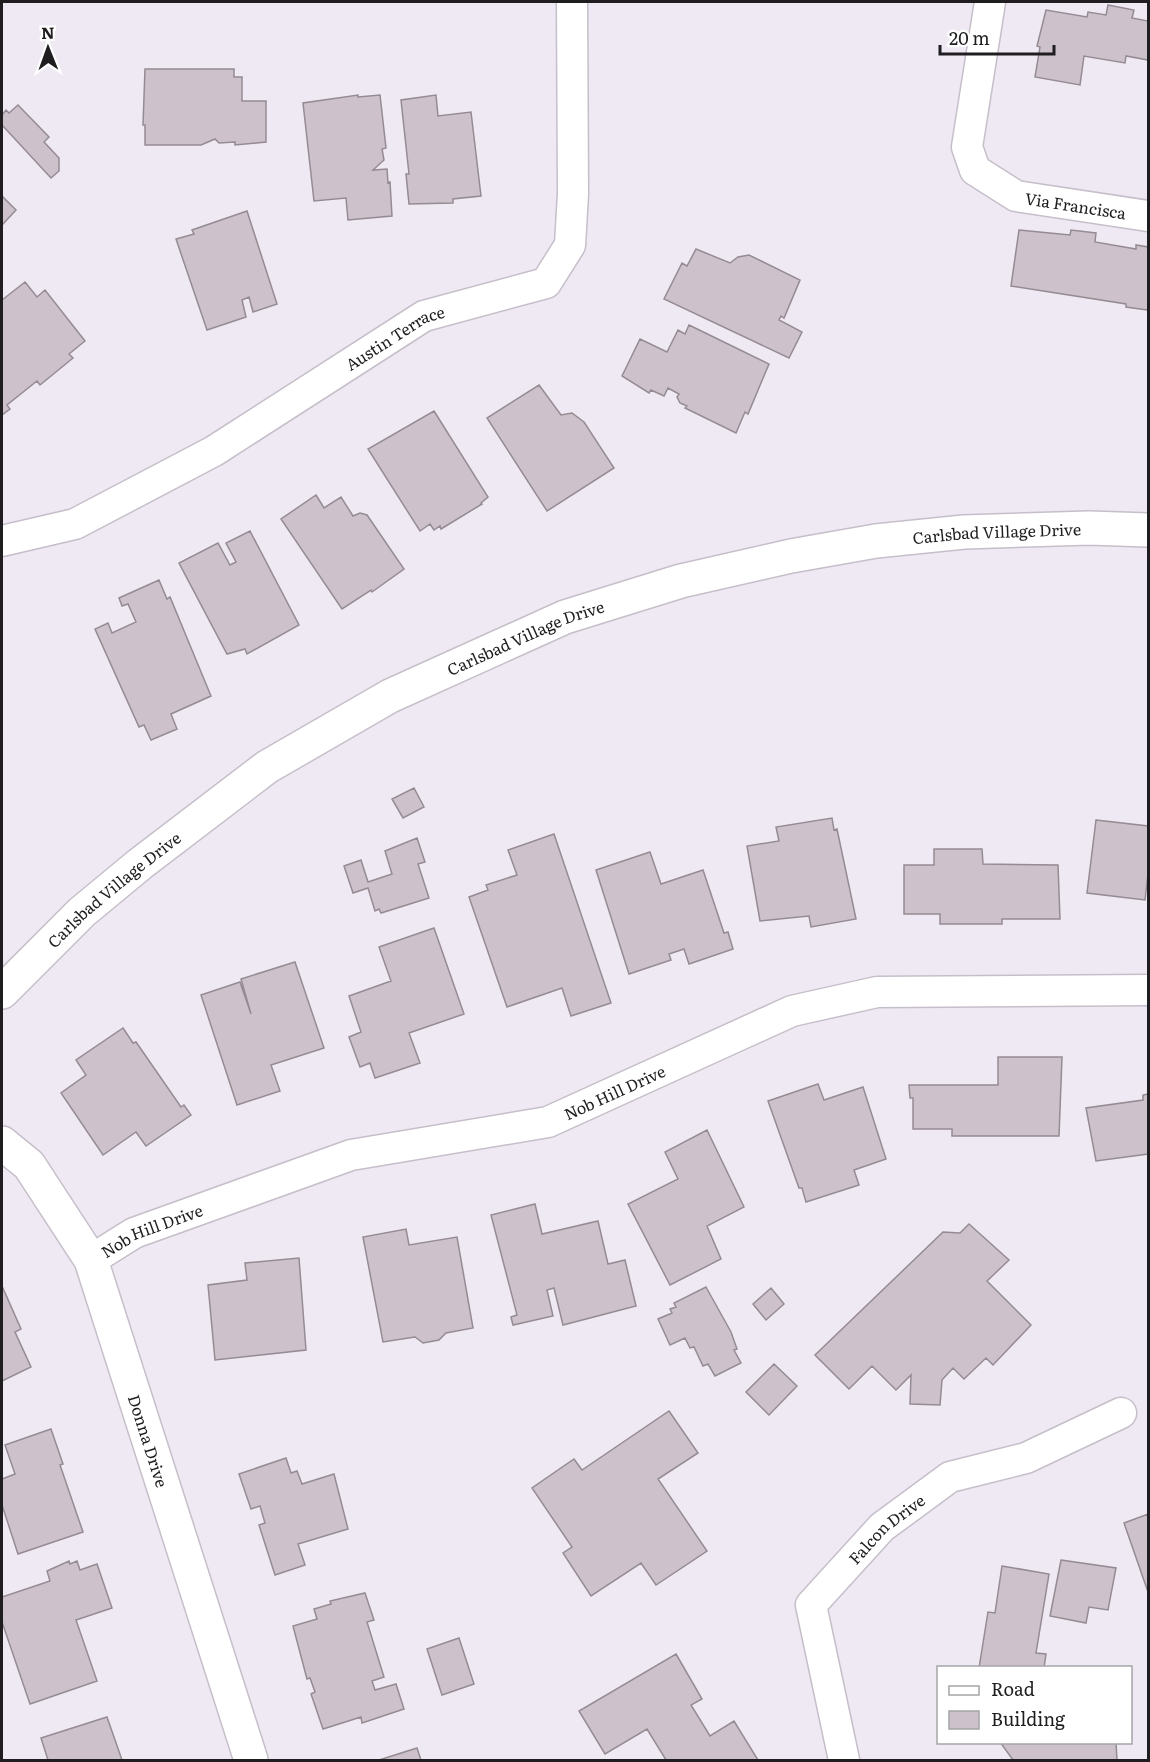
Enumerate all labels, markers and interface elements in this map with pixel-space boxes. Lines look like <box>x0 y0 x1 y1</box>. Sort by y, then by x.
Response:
north arrow <box>18 18 78 78</box>
scale bar <box>940 18 1054 56</box>
text: N <box>41 20 55 44</box>
text: 20 m <box>949 24 990 51</box>
street label: Via Francisca <box>1023 186 1128 225</box>
street label: Austin Terrace <box>340 299 447 376</box>
street label: Carlsbad Village Drive <box>911 516 1081 549</box>
street label: Carlsbad Village Drive <box>443 594 607 681</box>
street label: Carlsbad Village Drive <box>41 825 185 953</box>
street label: Nob Hill Drive <box>560 1058 669 1125</box>
street label: Nob Hill Drive <box>96 1197 206 1263</box>
street label: Donna Drive <box>123 1391 175 1490</box>
street label: Falcon Drive <box>842 1488 929 1569</box>
legend <box>937 1666 1132 1744</box>
text: Road <box>991 1675 1035 1702</box>
text: Building <box>991 1705 1066 1732</box>

